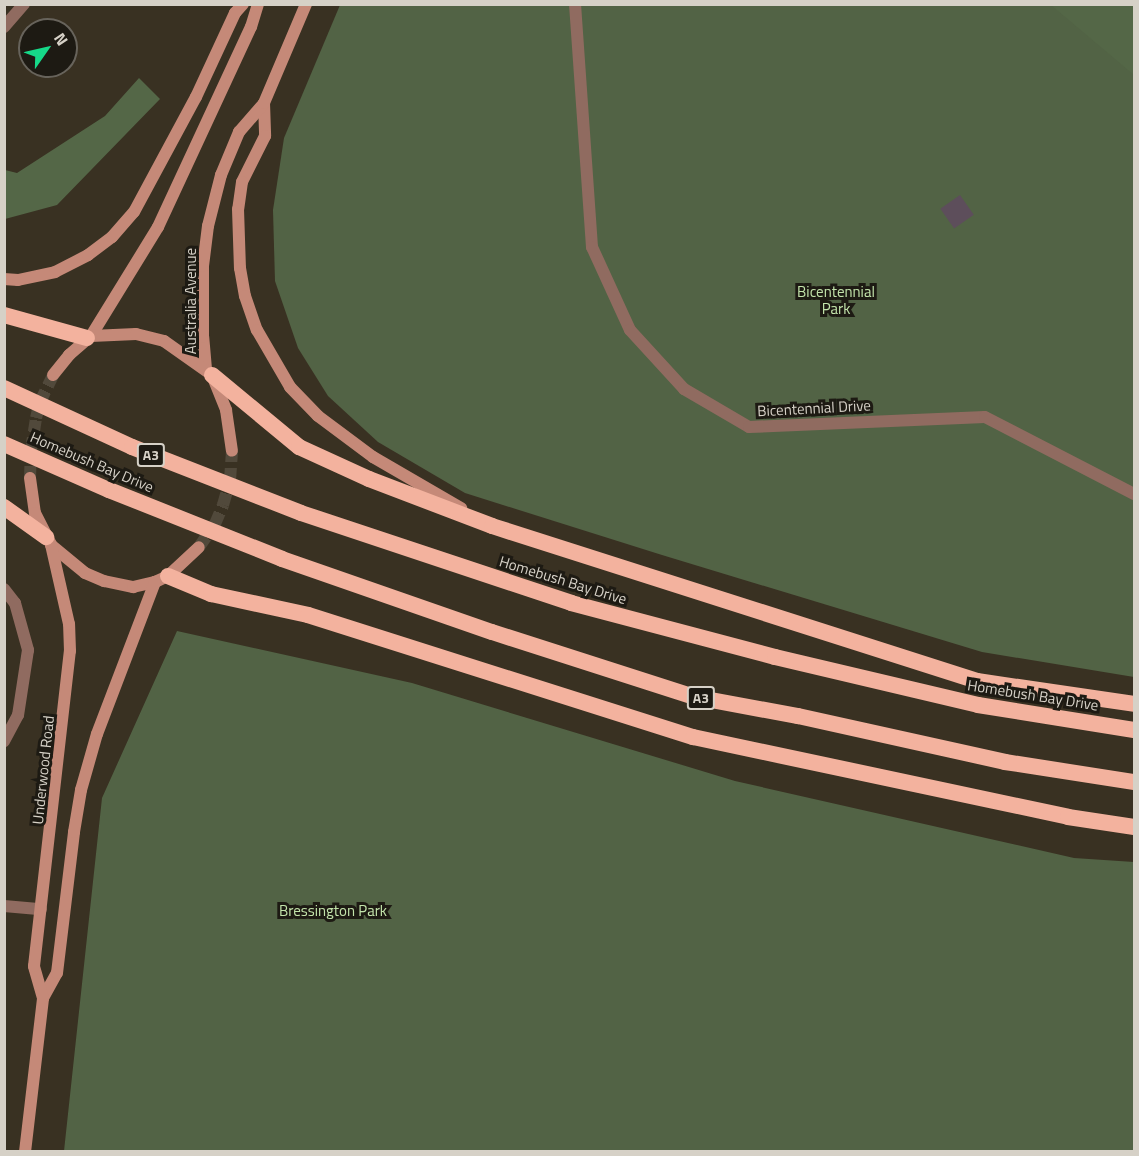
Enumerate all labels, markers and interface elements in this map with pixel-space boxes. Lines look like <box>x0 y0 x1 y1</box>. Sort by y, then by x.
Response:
north arrow <box>18 18 78 78</box>
text: N <box>48 28 74 50</box>
street label: Australia Avenue <box>182 248 200 354</box>
park label: Bicentennial Park <box>797 282 875 317</box>
street label: Bicentennial Drive <box>757 396 871 420</box>
street label: Homebush Bay Drive <box>28 428 156 496</box>
road number: A3 <box>136 444 166 466</box>
street label: Homebush Bay Drive <box>497 552 629 608</box>
street label: Homebush Bay Drive <box>966 676 1100 714</box>
road number: A3 <box>686 687 716 709</box>
street label: Underwood Road <box>28 715 58 825</box>
park label: Bressington Park <box>279 902 387 920</box>

